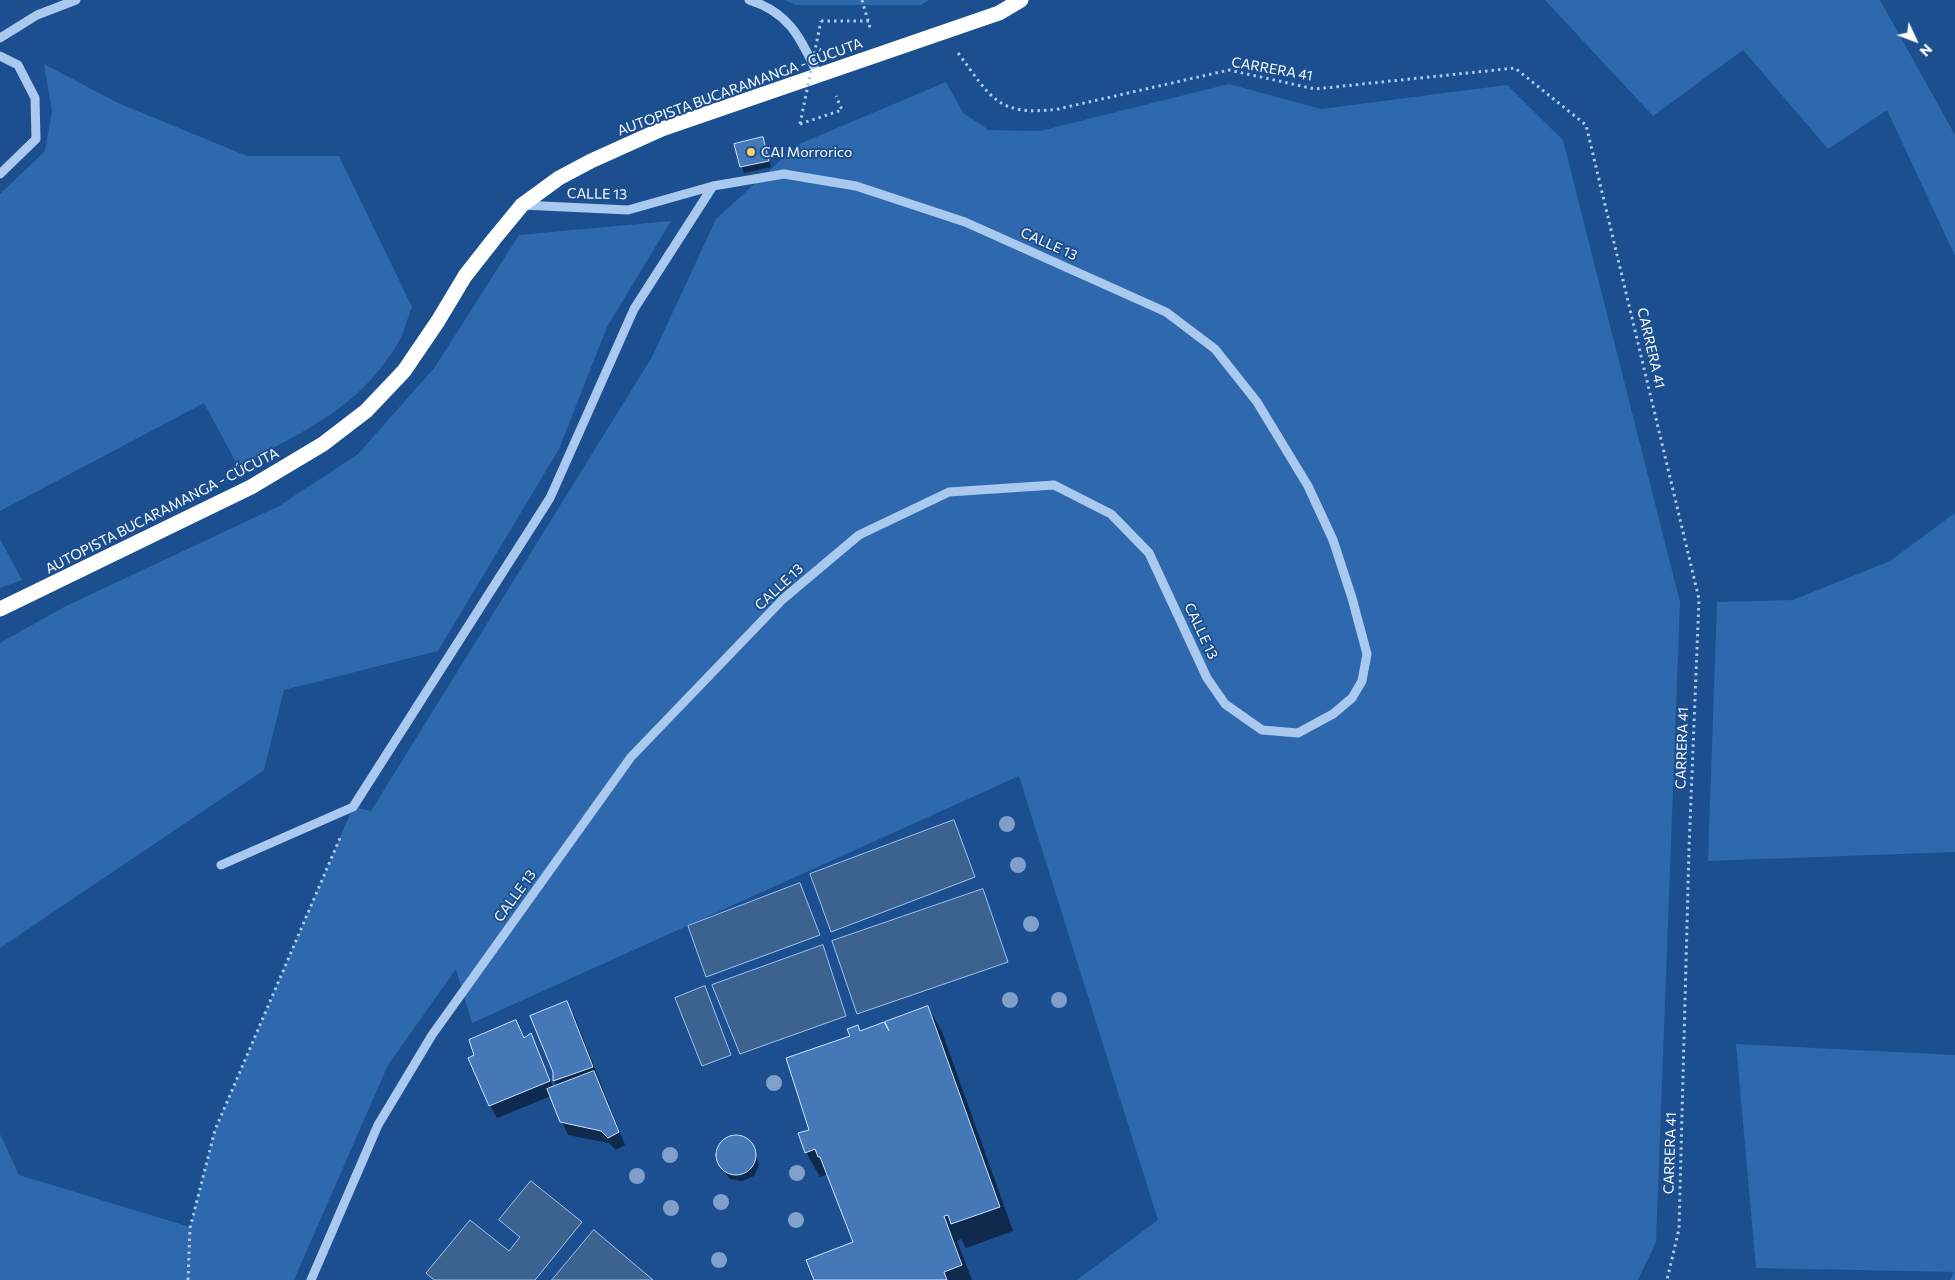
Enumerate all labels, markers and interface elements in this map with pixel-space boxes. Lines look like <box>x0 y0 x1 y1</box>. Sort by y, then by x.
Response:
north arrow <box>1890 15 1940 65</box>
street label: AUTOPISTA BUCARAMANGA - CÚCUTA <box>615 35 865 139</box>
text: N <box>1917 41 1936 60</box>
street label: CARRERA 41 <box>1230 54 1314 84</box>
place label: CAI Morrorico <box>761 144 852 160</box>
marker: CAI Morrorico <box>745 146 757 158</box>
street label: CALLE 13 <box>567 185 627 203</box>
street label: CALLE 13 <box>1018 224 1080 264</box>
street label: CARRERA 41 <box>1634 306 1668 390</box>
street label: AUTOPISTA BUCARAMANGA - CÚCUTA <box>42 445 282 577</box>
street label: CALLE 13 <box>751 560 807 614</box>
street label: CALLE 13 <box>1181 600 1221 662</box>
street label: CARRERA 41 <box>1672 707 1692 789</box>
street label: CALLE 13 <box>490 867 540 925</box>
street label: CARRERA 41 <box>1660 1112 1680 1194</box>

